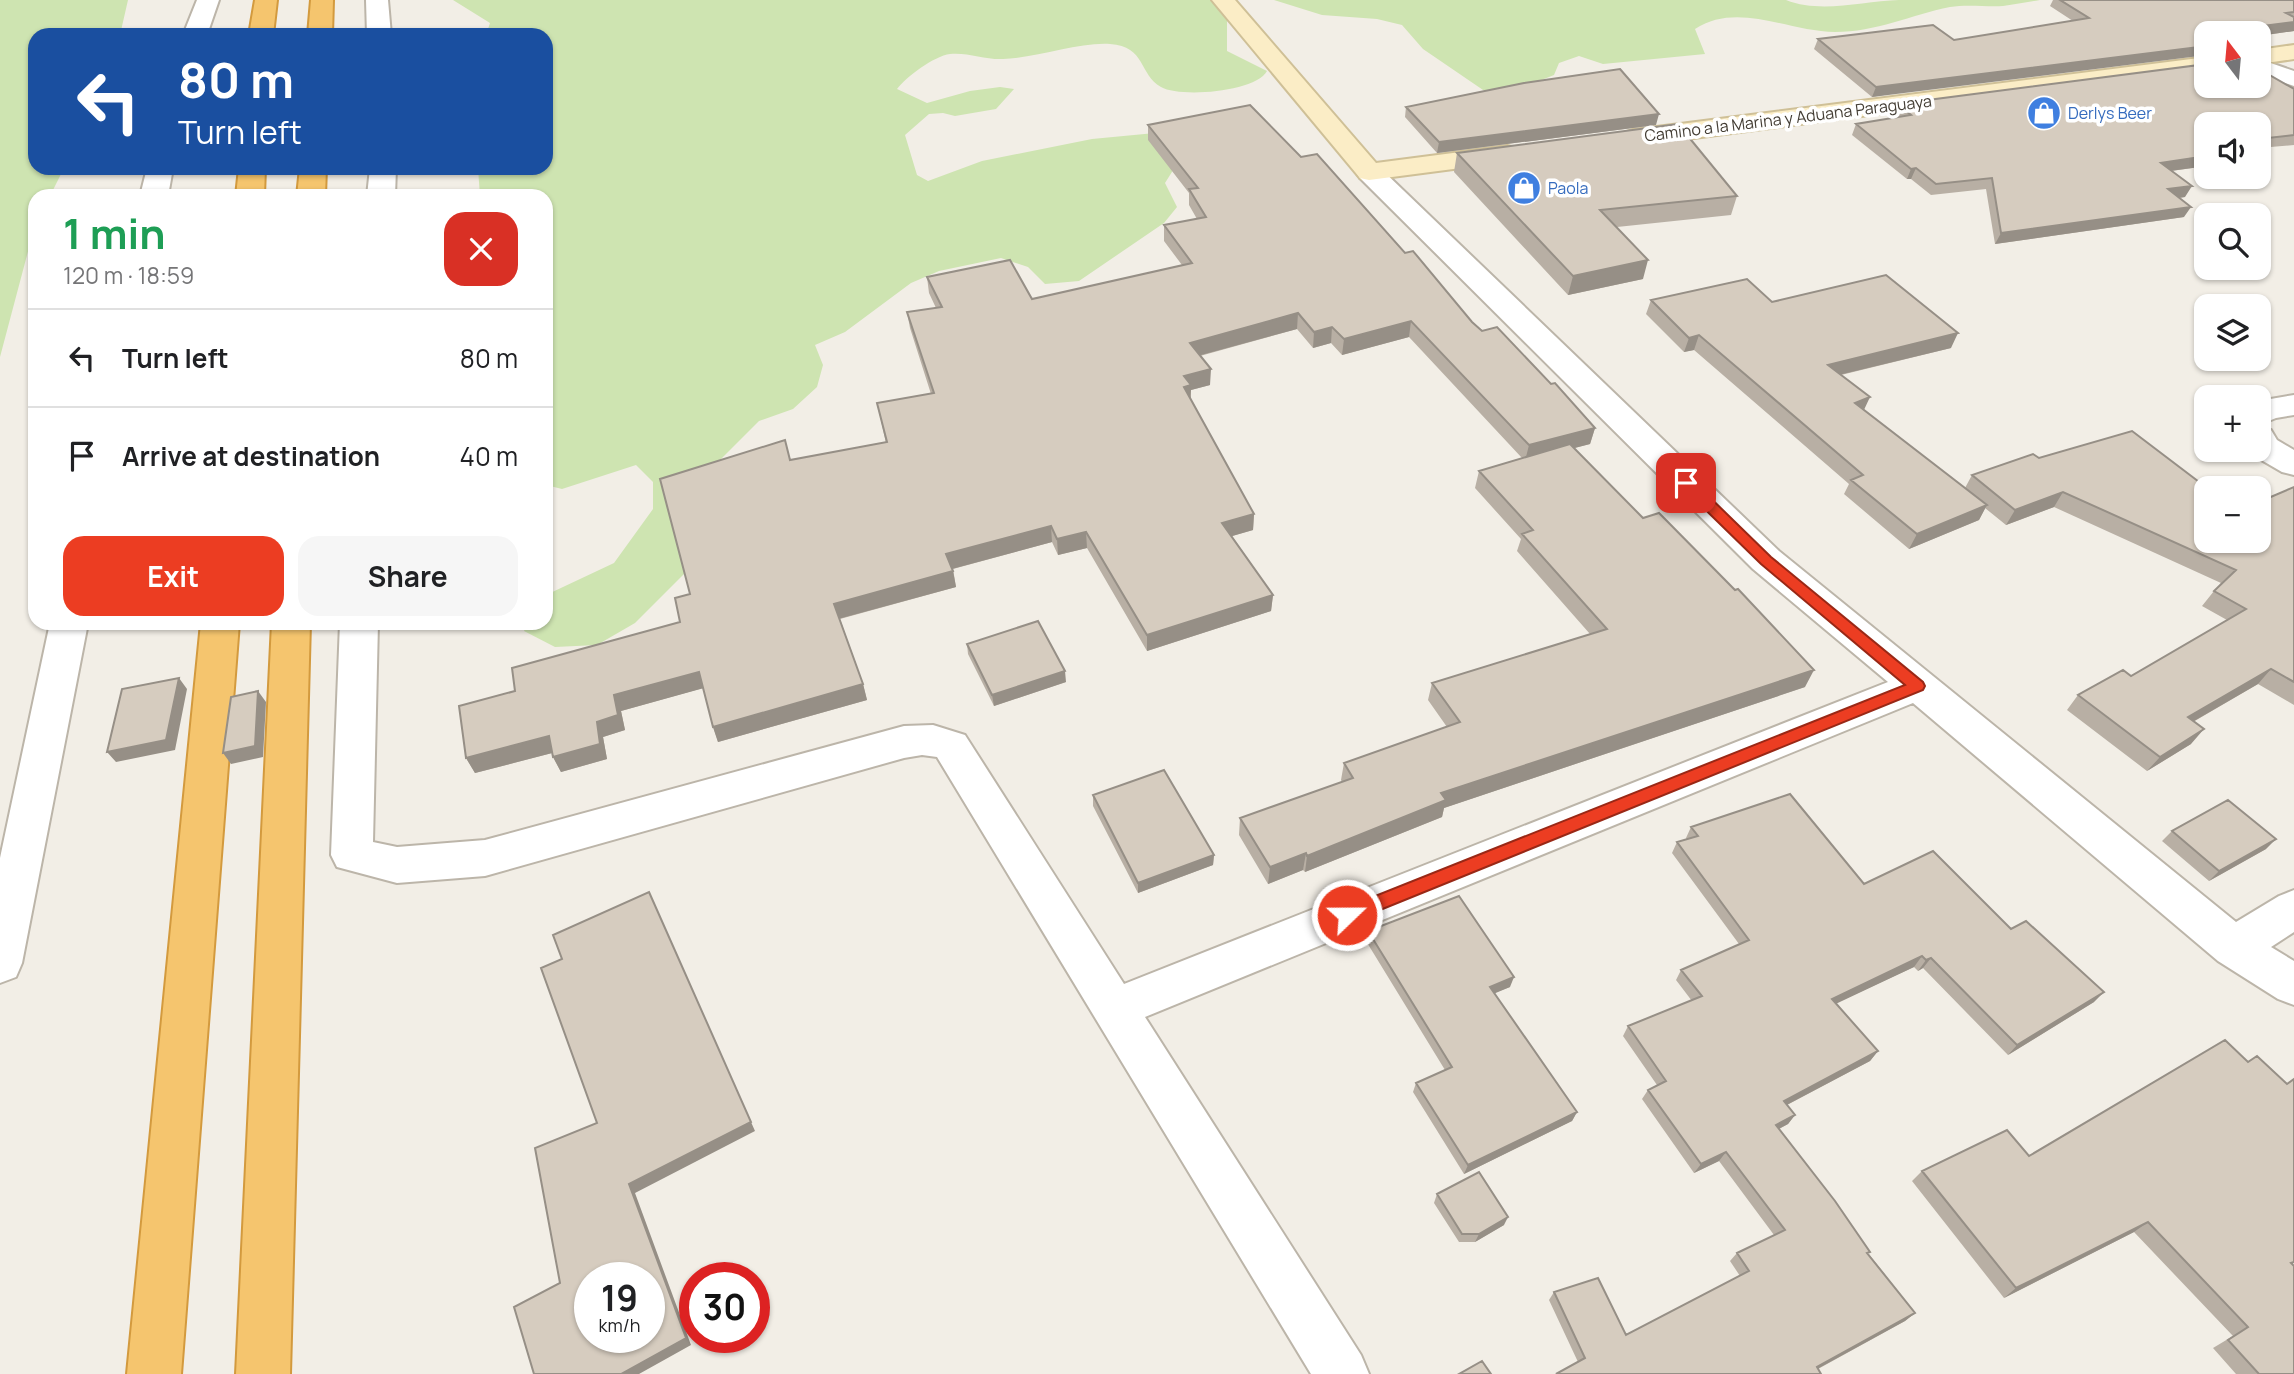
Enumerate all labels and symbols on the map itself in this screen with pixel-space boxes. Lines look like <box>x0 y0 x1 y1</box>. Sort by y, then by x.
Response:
north arrow <box>2194 21 2272 98</box>
street label: Camino a la Marina y Aduana Paraguaya <box>1643 89 1933 147</box>
shop icon: Derlys Beer <box>2025 94 2063 132</box>
place label: Derlys Beer <box>2068 102 2152 124</box>
shop icon: Paola <box>1505 169 1543 207</box>
place label: Paola <box>1548 177 1588 199</box>
pin <box>1656 453 1716 513</box>
position arrow <box>1310 878 1384 952</box>
speed limit sign: 30 <box>679 1262 770 1353</box>

